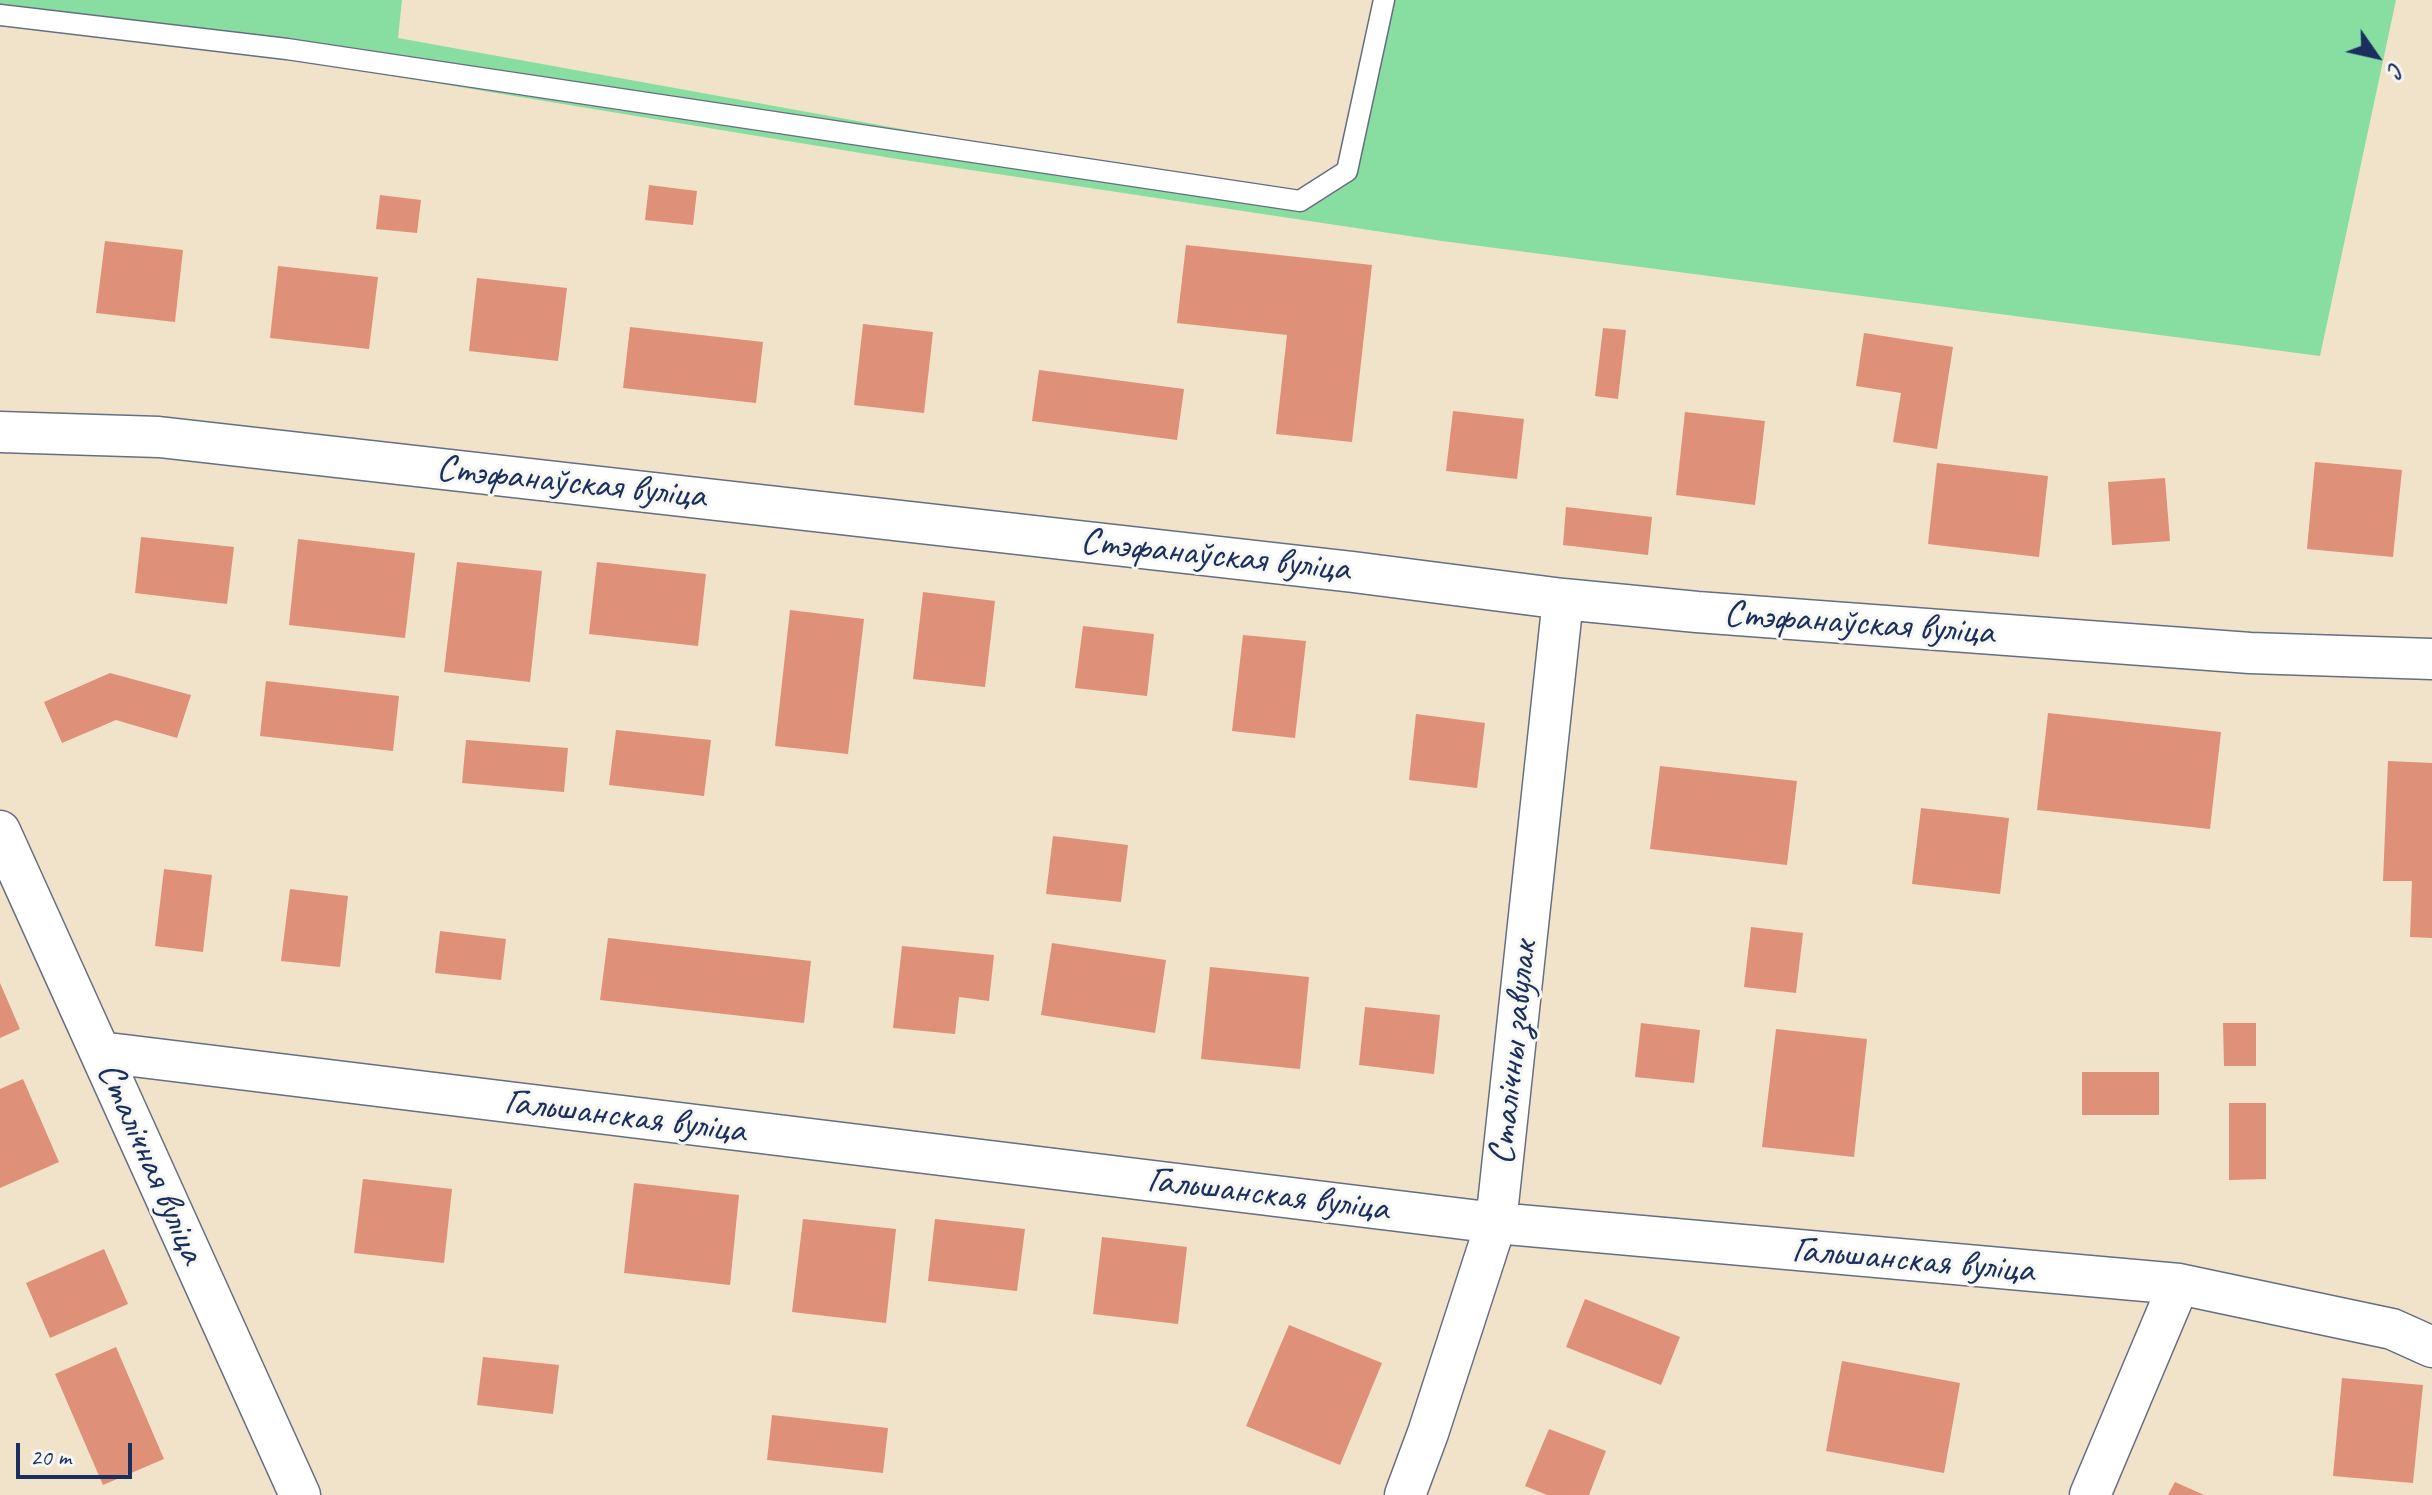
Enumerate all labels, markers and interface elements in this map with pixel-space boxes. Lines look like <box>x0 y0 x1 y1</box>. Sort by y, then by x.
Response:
north arrow <box>2336 16 2416 96</box>
text: С <box>2381 57 2411 82</box>
street label: Стэфанаўская вуліца <box>434 446 708 520</box>
street label: Стэфанаўская вуліца <box>1078 519 1352 593</box>
street label: Стэфанаўская вуліца <box>1722 592 1996 656</box>
street label: Сталічны завулак <box>1480 939 1548 1167</box>
street label: Сталічная вуліца <box>85 1055 215 1271</box>
street label: Гальшанская вуліца <box>502 1080 748 1154</box>
street label: Гальшанская вуліца <box>1145 1158 1391 1232</box>
street label: Гальшанская вуліца <box>1790 1228 2036 1294</box>
scale bar <box>20 1427 136 1477</box>
text: 20 m <box>30 1442 71 1472</box>

